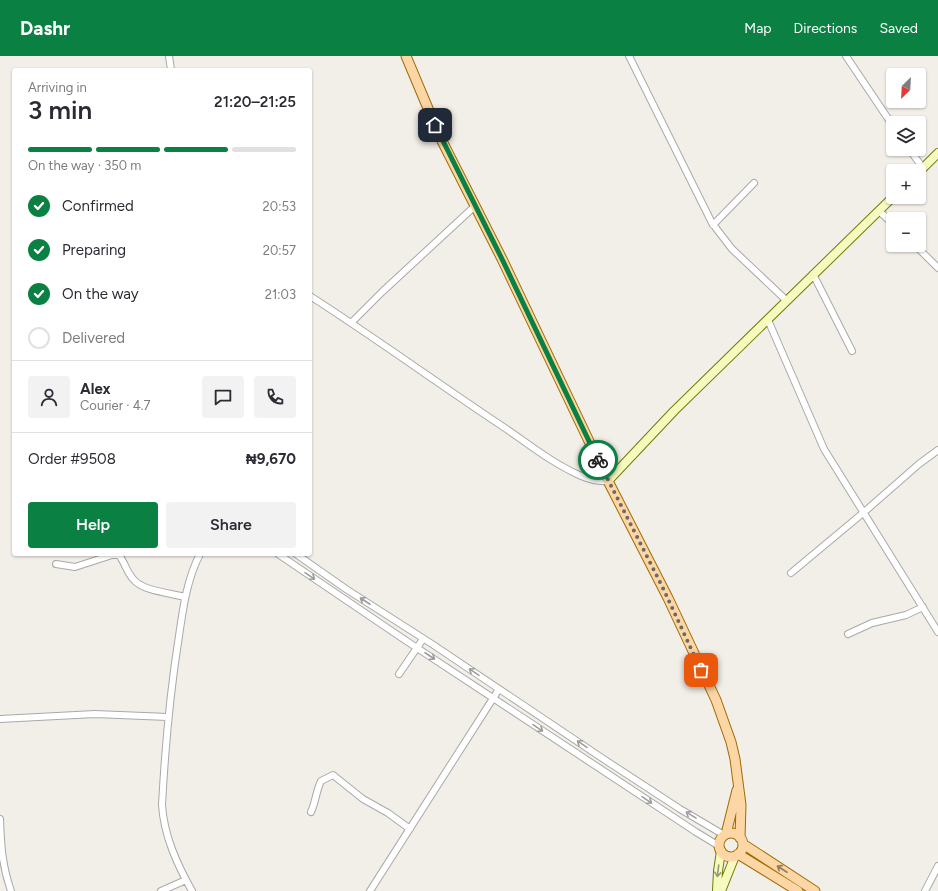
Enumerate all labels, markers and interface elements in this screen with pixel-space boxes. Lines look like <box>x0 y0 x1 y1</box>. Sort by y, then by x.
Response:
text: Dashr <box>20 17 70 40</box>
text: Map <box>744 20 772 37</box>
text: Directions <box>794 20 857 37</box>
text: Saved <box>879 20 918 37</box>
north arrow <box>886 68 926 108</box>
map controls <box>886 68 926 252</box>
text: Arriving in <box>28 80 87 95</box>
text: 21:20–21:25 <box>214 93 296 111</box>
text: 3 min <box>28 94 92 126</box>
pin <box>418 108 452 142</box>
icon: home <box>424 114 446 136</box>
button: layers <box>886 116 926 156</box>
text: On the way · 350 m <box>28 158 141 173</box>
button: + <box>886 164 926 204</box>
icon: check <box>28 195 50 217</box>
text: Confirmed <box>62 197 134 215</box>
text: 20:53 <box>263 199 296 214</box>
button: − <box>886 212 926 252</box>
icon: check <box>28 239 50 261</box>
text: Preparing <box>62 241 126 259</box>
text: 20:57 <box>263 243 296 258</box>
icon: check <box>28 283 50 305</box>
text: On the way <box>62 285 139 303</box>
text: 21:03 <box>265 287 296 302</box>
text: Delivered <box>62 329 125 347</box>
button: person <box>28 376 70 418</box>
button: chat <box>202 376 244 418</box>
button: phone <box>254 376 296 418</box>
text: Alex <box>80 380 110 398</box>
text: Courier · 4.7 <box>80 398 151 413</box>
courier <box>578 440 618 480</box>
icon: bike <box>587 449 609 471</box>
text: Order #9508 <box>28 450 116 468</box>
text: ₦9,670 <box>246 450 296 468</box>
button: Help <box>28 502 158 548</box>
button: Share <box>166 502 296 548</box>
one-way arrow <box>305 572 316 580</box>
one-way arrow <box>360 597 371 605</box>
one-way arrow <box>424 652 435 660</box>
pin <box>684 653 718 687</box>
icon: bag <box>690 659 712 681</box>
one-way arrow <box>469 668 480 676</box>
one-way arrow <box>533 723 544 732</box>
one-way arrow <box>576 740 588 748</box>
one-way arrow <box>641 796 653 804</box>
one-way arrow <box>685 811 697 819</box>
one-way arrow <box>714 864 722 877</box>
one-way arrow <box>776 865 788 873</box>

